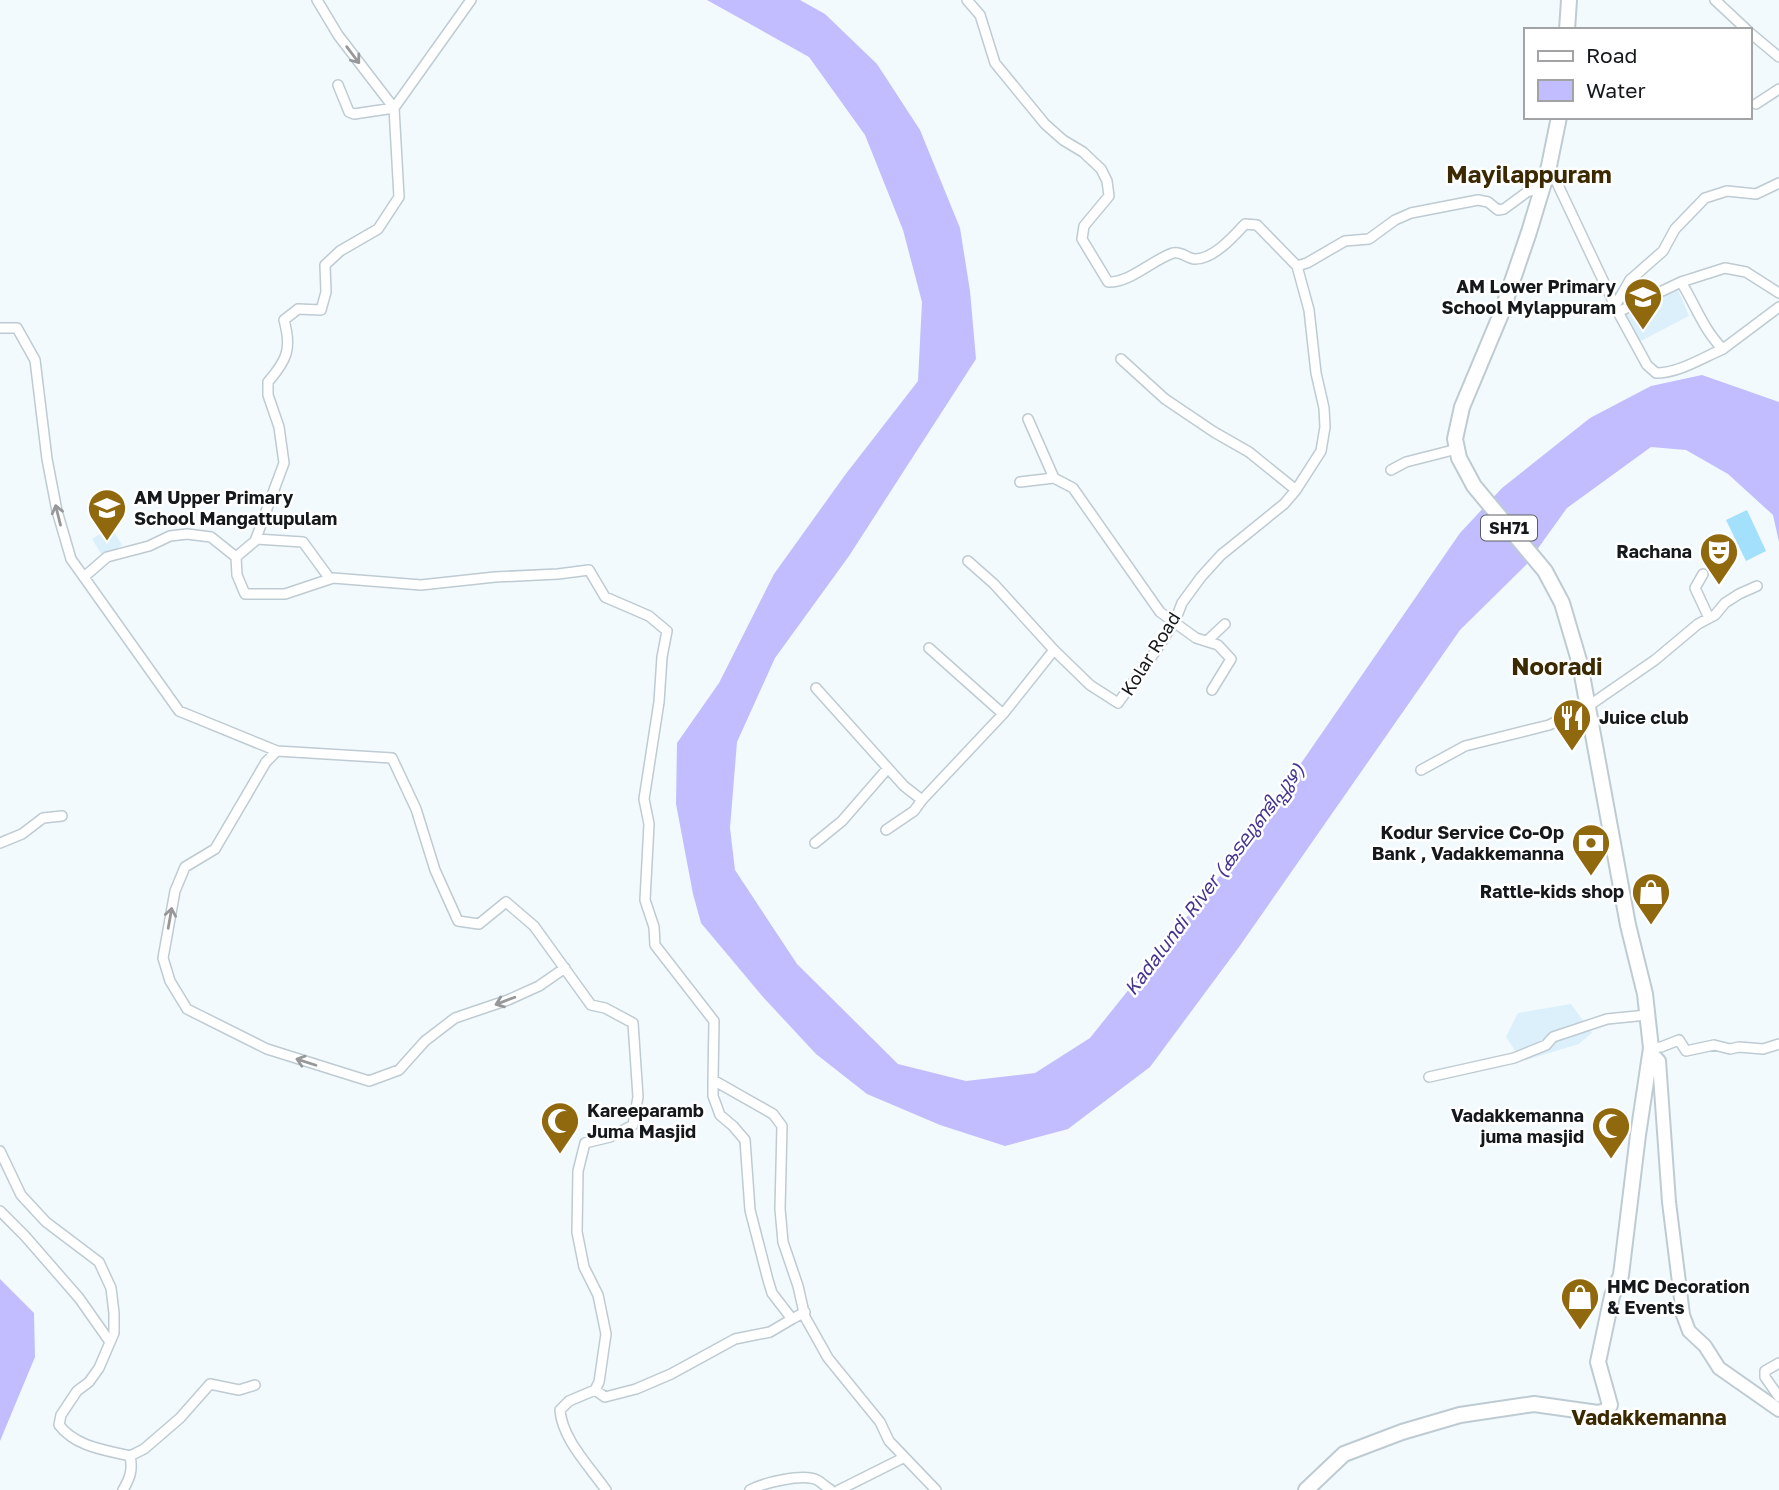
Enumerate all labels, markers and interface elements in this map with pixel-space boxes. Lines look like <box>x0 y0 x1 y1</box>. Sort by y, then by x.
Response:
legend <box>1524 28 1751 119</box>
text: Road <box>1586 42 1637 68</box>
one-way arrow <box>346 46 361 64</box>
text: Water <box>1586 77 1646 103</box>
district label: Mayilappuram <box>1446 159 1612 188</box>
place label: AM Lower Primary School Mylappuram <box>1441 275 1616 318</box>
school or university icon: AM Lower Primary School Mylappuram <box>1622 276 1664 331</box>
place label: AM Upper Primary School Mangattupulam <box>134 486 337 529</box>
school or university icon: AM Upper Primary School Mangattupulam <box>86 487 128 542</box>
one-way arrow <box>51 504 64 527</box>
road number: SH71 <box>1481 516 1537 540</box>
theatre icon: Rachana <box>1698 531 1740 586</box>
place label: Rachana <box>1616 540 1692 562</box>
street label: Kolar Road <box>1116 608 1184 699</box>
district label: Nooradi <box>1511 651 1603 680</box>
restaurant icon: Juice club <box>1551 697 1593 752</box>
place label: Juice club <box>1599 706 1689 728</box>
water label: Kadalundi River (കടലുണ്ടിപ്പുഴ) <box>1119 758 1311 1001</box>
place label: Kodur Service Co-Op Bank , Vadakkemanna <box>1372 821 1564 864</box>
bank icon: Kodur Service Co-Op Bank , Vadakkemanna <box>1570 822 1612 877</box>
shop icon: Rattle-kids shop <box>1630 871 1672 926</box>
place label: Rattle-kids shop <box>1480 880 1624 902</box>
one-way arrow <box>164 907 177 930</box>
one-way arrow <box>495 995 516 1008</box>
one-way arrow <box>295 1054 317 1067</box>
place label: Kareeparamb Juma Masjid <box>587 1099 704 1142</box>
mosque icon: Kareeparamb Juma Masjid <box>539 1100 581 1155</box>
place label: Vadakkemanna juma masjid <box>1451 1104 1584 1147</box>
mosque icon: Vadakkemanna juma masjid <box>1590 1105 1632 1160</box>
place label: HMC Decoration & Events <box>1607 1275 1750 1318</box>
shop icon: HMC Decoration & Events <box>1559 1276 1601 1331</box>
district label: Vadakkemanna <box>1571 1404 1727 1430</box>

